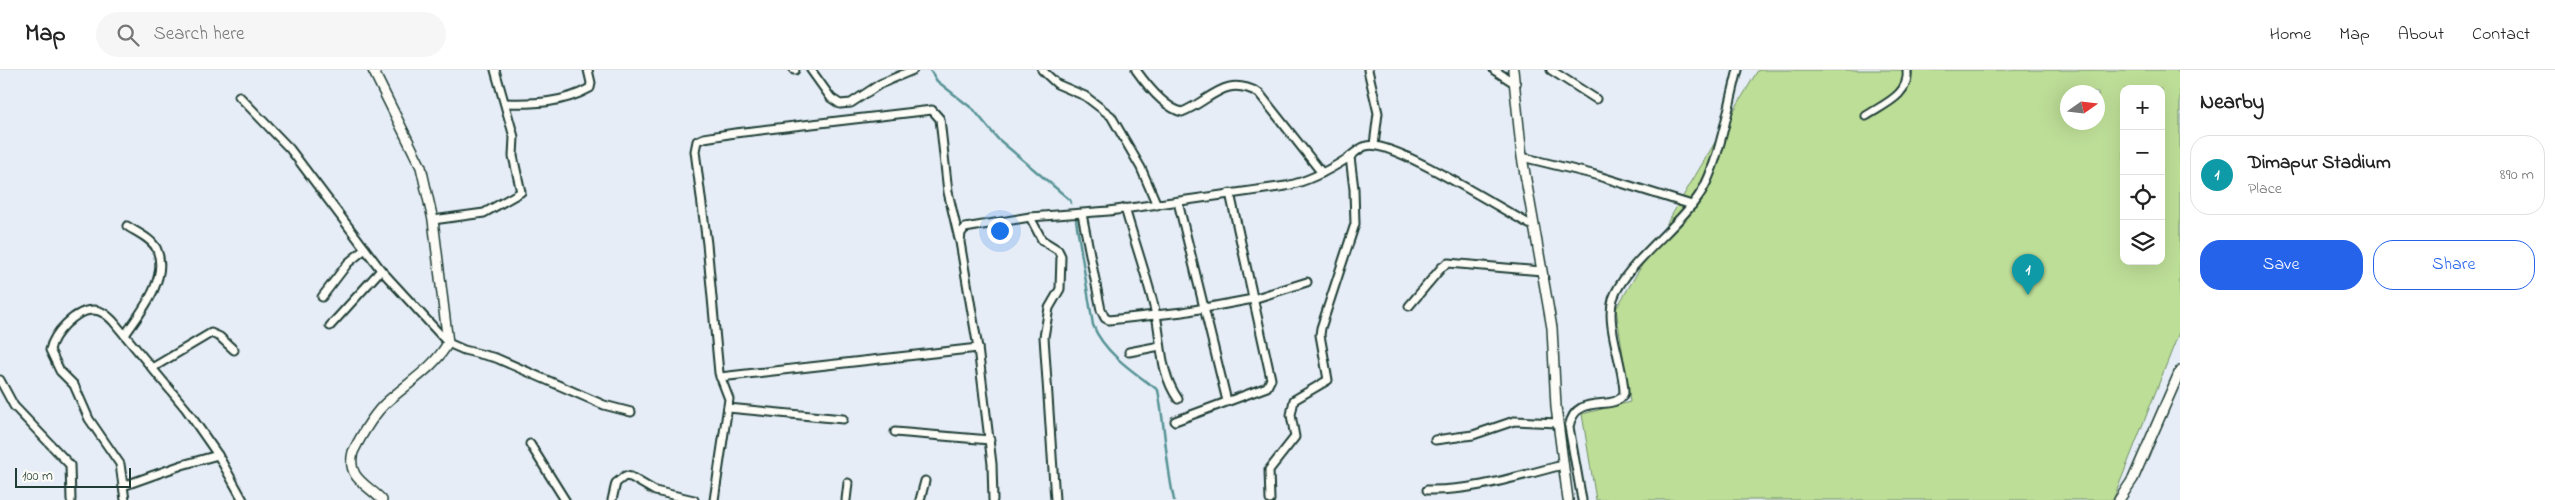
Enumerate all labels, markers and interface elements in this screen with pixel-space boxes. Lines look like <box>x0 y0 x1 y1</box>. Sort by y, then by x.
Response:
search box <box>96 12 446 57</box>
text: Map <box>25 17 66 52</box>
icon: search <box>114 21 142 49</box>
text: Search here <box>154 21 245 48</box>
text: Home <box>2270 22 2311 48</box>
text: Map <box>2339 22 2370 48</box>
text: About <box>2398 22 2444 48</box>
text: Contact <box>2472 22 2530 48</box>
north arrow <box>2060 85 2105 130</box>
map controls <box>2120 85 2165 265</box>
button: + <box>2120 85 2165 130</box>
text: Nearby <box>2200 88 2264 118</box>
button: − <box>2120 130 2165 175</box>
text: Dimapur Stadium <box>2248 150 2391 177</box>
text: 1 <box>2214 163 2220 187</box>
text: 890 m <box>2500 163 2534 187</box>
button: locate <box>2120 175 2165 220</box>
text: Place <box>2248 177 2282 201</box>
your location <box>987 218 1013 244</box>
button: layers <box>2120 220 2165 265</box>
button: Save <box>2200 240 2363 290</box>
button: Share <box>2373 240 2535 290</box>
pin: 1 <box>2012 254 2044 295</box>
scale bar <box>15 465 131 488</box>
text: 100 m <box>22 466 53 487</box>

